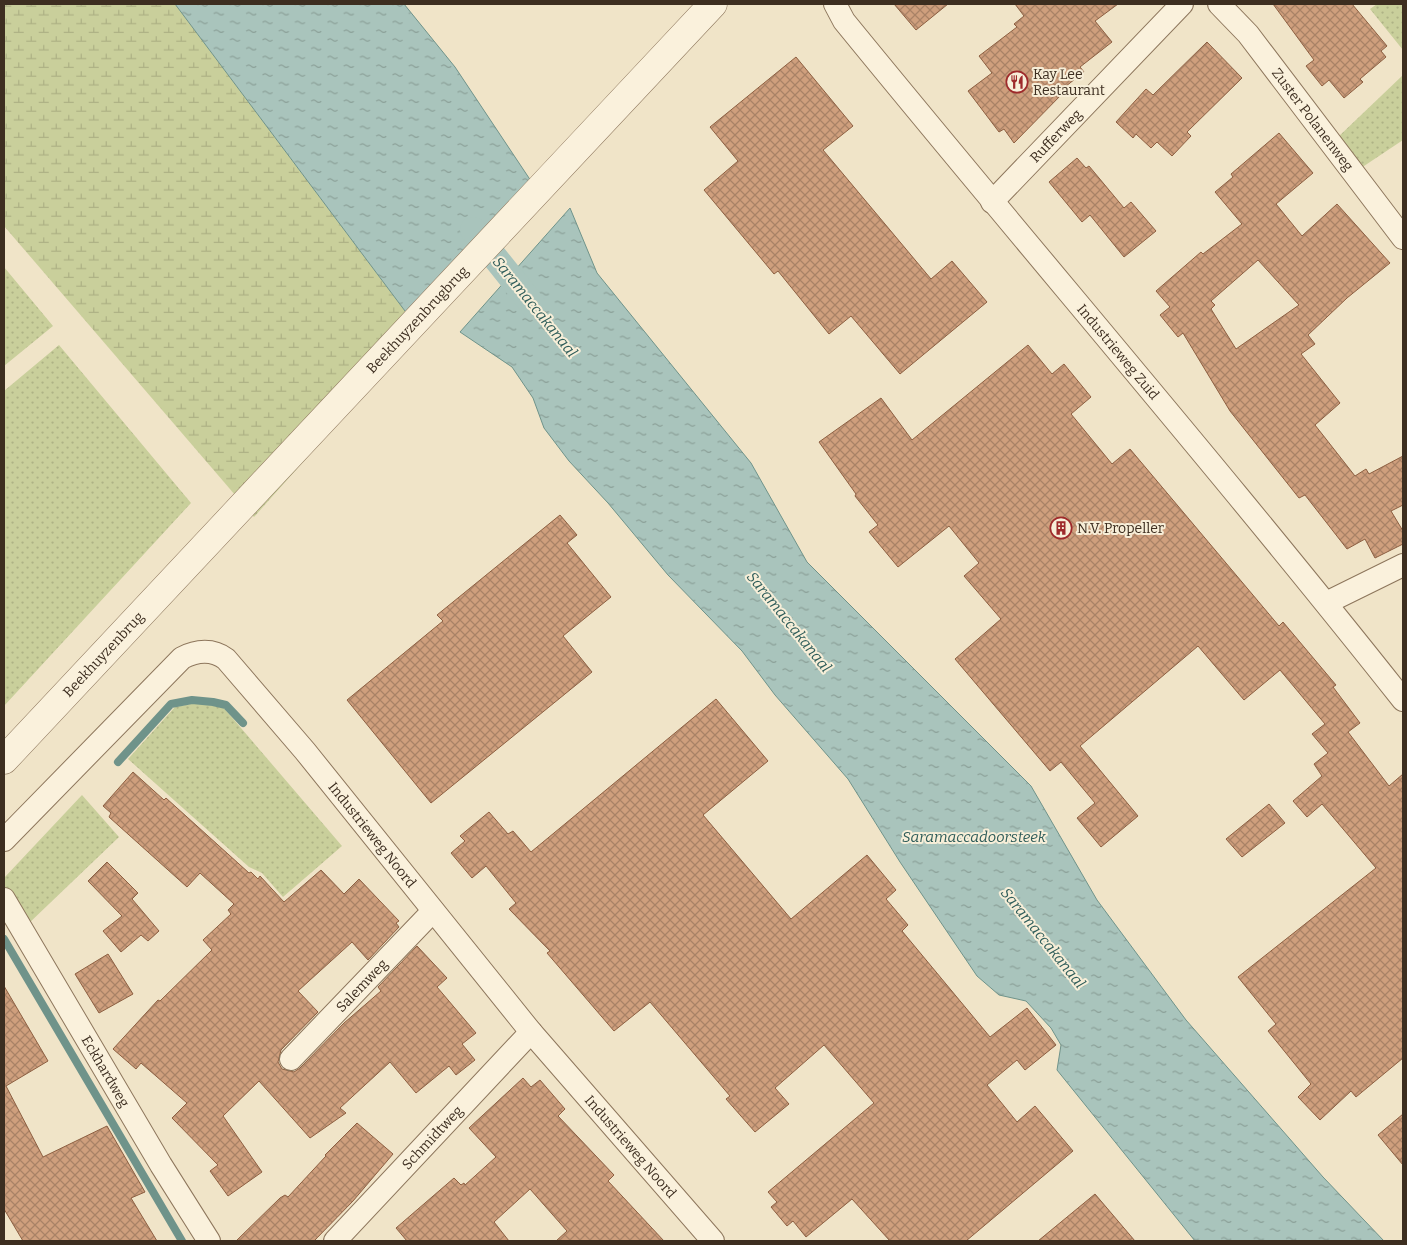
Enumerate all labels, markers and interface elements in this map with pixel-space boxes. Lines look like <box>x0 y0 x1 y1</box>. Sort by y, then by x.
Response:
street label: Zuster Polanenweg <box>1268 65 1357 175</box>
place label: Kay Lee Restaurant <box>1033 66 1105 99</box>
restaurant icon: Kay Lee Restaurant <box>1005 70 1029 94</box>
street label: Rufferweg <box>1027 106 1086 166</box>
water label: Saramaccakanaal <box>489 253 581 361</box>
street label: Beekhuyzenbrugbrug <box>363 262 472 377</box>
street label: Industrieweg Zuid <box>1073 301 1163 403</box>
building icon: N.V. Propeller <box>1049 516 1073 540</box>
place label: N.V. Propeller <box>1077 520 1164 537</box>
water label: Saramaccakanaal <box>743 568 835 676</box>
street label: Beekhuyzenbrug <box>60 608 148 701</box>
street label: Industrieweg Noord <box>324 779 420 891</box>
water label: Saramaccadoorsteek <box>902 828 1047 846</box>
water label: Saramaccakanaal <box>997 884 1089 992</box>
street label: Salemweg <box>333 956 391 1016</box>
street label: Eckhardweg <box>78 1033 133 1110</box>
street label: Industrieweg Noord <box>581 1092 680 1202</box>
street label: Schmidtweg <box>399 1102 467 1173</box>

